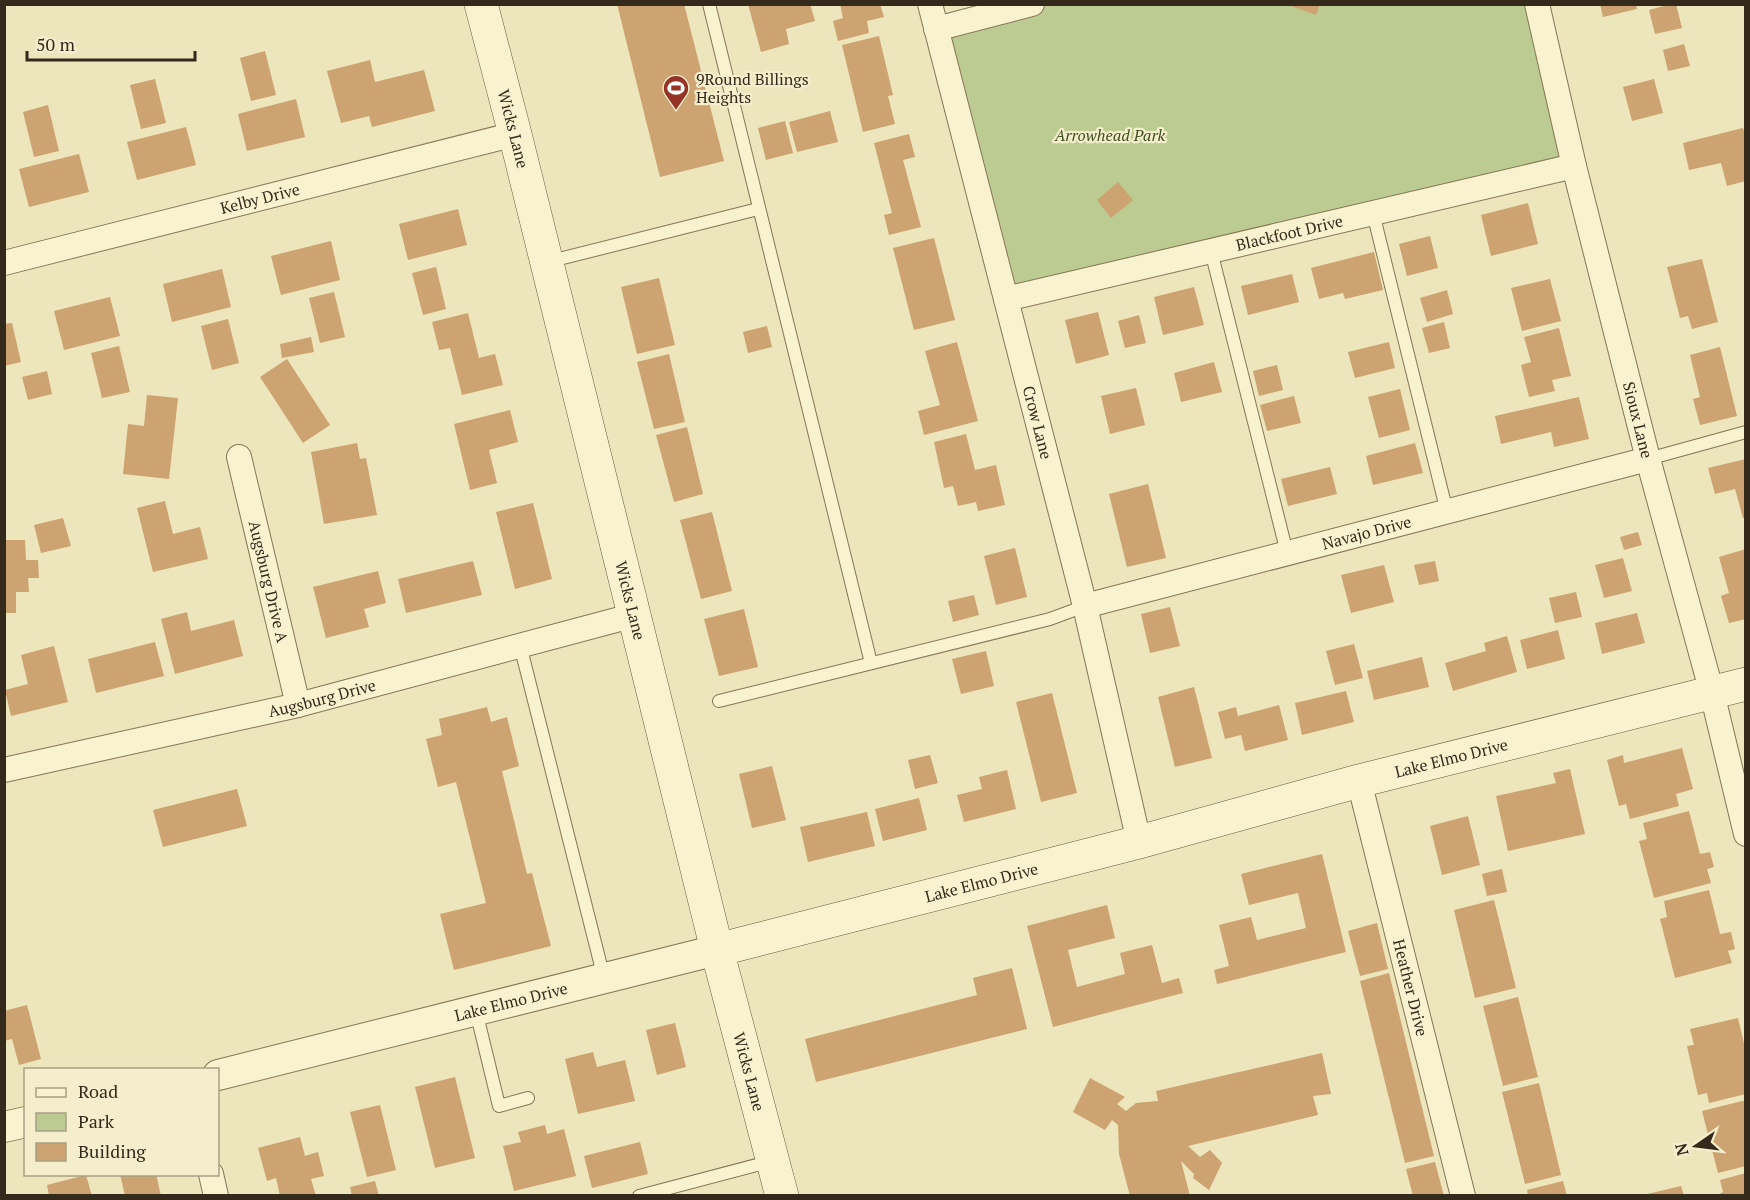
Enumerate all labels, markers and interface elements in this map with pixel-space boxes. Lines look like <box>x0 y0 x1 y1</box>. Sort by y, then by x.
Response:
scale bar <box>27 24 195 62</box>
text: 50 m <box>36 32 76 56</box>
place label: 9Round Billings Heights <box>696 68 809 108</box>
sports icon: 9Round Billings Heights <box>661 73 691 111</box>
street label: Wicks Lane <box>493 87 534 171</box>
park label: Arrowhead Park <box>1054 124 1166 146</box>
street label: Kelby Drive <box>218 178 302 219</box>
street label: Blackfoot Drive <box>1234 209 1345 256</box>
street label: Sioux Lane <box>1618 379 1658 460</box>
street label: Crow Lane <box>1018 383 1058 461</box>
street label: Navajo Drive <box>1319 510 1414 555</box>
street label: Augsburg Drive A <box>244 518 294 645</box>
street label: Wicks Lane <box>610 559 651 642</box>
street label: Augsburg Drive <box>266 674 378 722</box>
street label: Lake Elmo Drive <box>1392 733 1510 783</box>
street label: Lake Elmo Drive <box>923 857 1040 907</box>
street label: Heather Drive <box>1388 937 1434 1039</box>
street label: Lake Elmo Drive <box>452 977 570 1026</box>
street label: Wicks Lane <box>728 1030 770 1114</box>
legend <box>24 1068 219 1176</box>
text: Road <box>78 1079 118 1103</box>
text: Park <box>78 1109 115 1133</box>
north arrow <box>1666 1116 1726 1176</box>
text: Building <box>78 1139 146 1163</box>
text: N <box>1669 1141 1694 1158</box>

